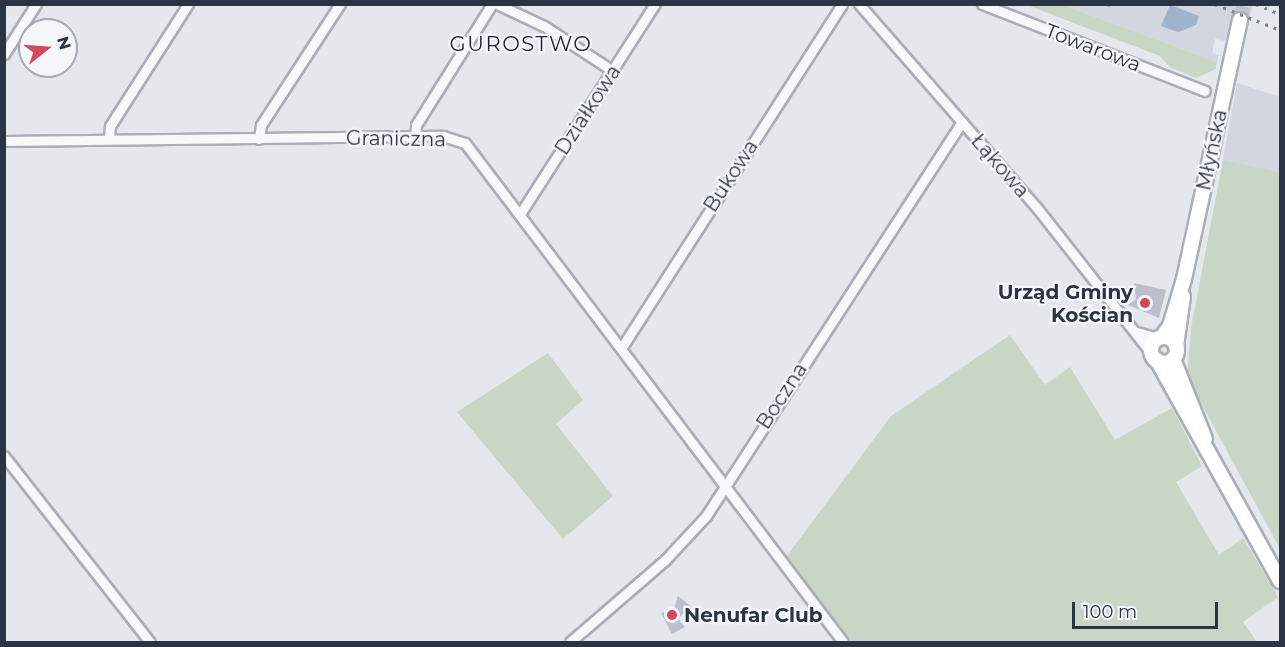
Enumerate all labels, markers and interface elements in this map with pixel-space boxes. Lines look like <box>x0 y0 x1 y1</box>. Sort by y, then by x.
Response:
north arrow <box>18 18 78 78</box>
street label: Towarowa <box>1042 19 1144 77</box>
district label: GUROSTWO <box>450 31 592 57</box>
text: N <box>53 34 75 52</box>
street label: Działkowa <box>550 61 626 159</box>
street label: Młyńska <box>1192 107 1232 193</box>
street label: Graniczna <box>346 126 446 152</box>
street label: Łąkowa <box>966 129 1034 203</box>
street label: Bukowa <box>699 135 763 217</box>
place label: Urząd Gminy Kościan <box>998 280 1133 327</box>
marker: Urząd Gminy Kościan <box>1138 296 1152 310</box>
street label: Boczna <box>752 358 812 434</box>
scale bar <box>1075 590 1220 628</box>
text: 100 m <box>1083 601 1137 623</box>
place label: Nenufar Club <box>684 603 823 627</box>
marker: Nenufar Club <box>665 608 679 622</box>

